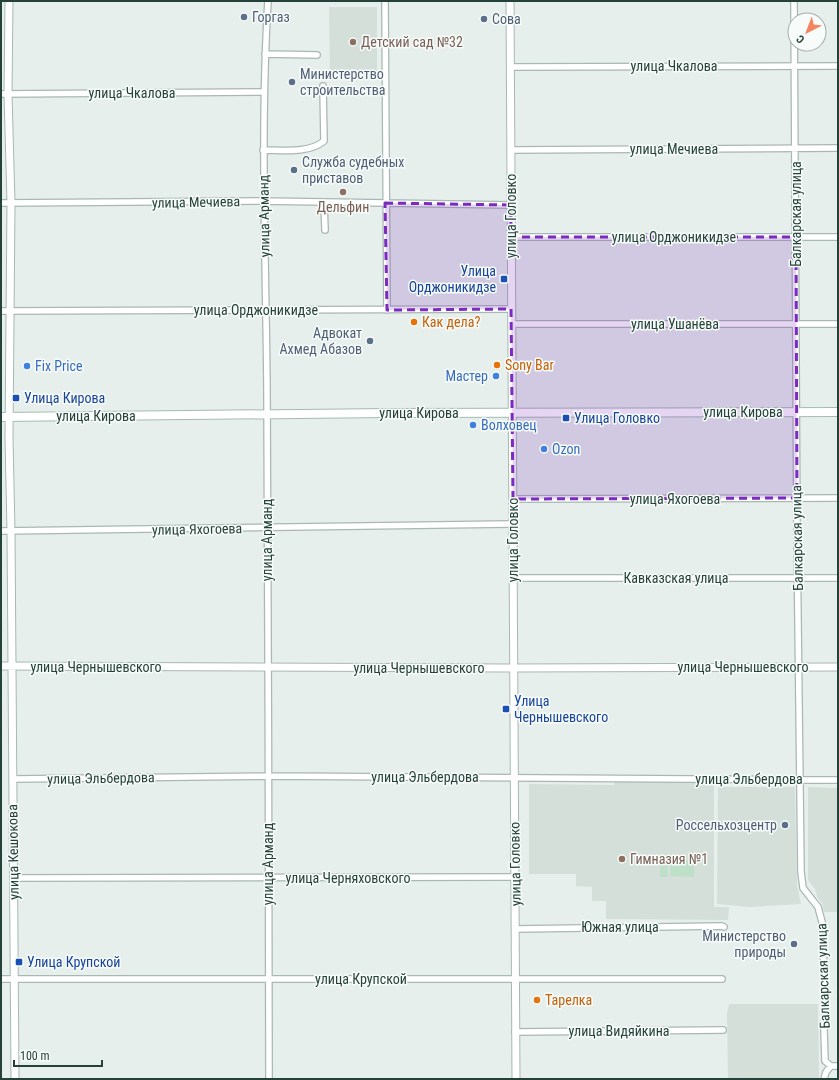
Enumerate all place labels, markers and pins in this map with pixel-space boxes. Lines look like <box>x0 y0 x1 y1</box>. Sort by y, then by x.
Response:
place label: Горгаз <box>252 9 290 25</box>
place label: Сова <box>492 11 521 27</box>
marker: Горгаз <box>239 12 249 22</box>
marker: Сова <box>479 14 489 24</box>
place label: Детский сад №32 <box>361 34 463 50</box>
marker: Детский сад №32 <box>348 37 358 47</box>
place label: Министерство строительства <box>300 66 385 98</box>
marker: Министерство строительства <box>287 77 297 87</box>
place label: Служба судебных приставов <box>302 154 404 186</box>
marker: Служба судебных приставов <box>289 165 299 175</box>
marker: Дельфин <box>338 187 348 197</box>
place label: Дельфин <box>317 199 369 215</box>
place label: Улица Орджоникидзе <box>409 263 496 295</box>
marker: Улица Орджоникидзе <box>499 274 509 284</box>
place label: Как дела? <box>422 314 480 330</box>
marker: Как дела? <box>409 317 419 327</box>
place label: Адвокат Ахмед Абазов <box>280 325 362 357</box>
marker: Адвокат Ахмед Абазов <box>365 336 375 346</box>
place label: Sony Bar <box>505 357 554 373</box>
place label: Fix Price <box>35 358 83 374</box>
marker: Sony Bar <box>492 360 502 370</box>
marker: Fix Price <box>22 361 32 371</box>
place label: Мастер <box>445 368 488 384</box>
marker: Мастер <box>491 371 501 381</box>
place label: Улица Кирова <box>24 390 105 406</box>
marker: Улица Кирова <box>11 393 21 403</box>
place label: Улица Головко <box>574 410 660 426</box>
marker: Улица Головко <box>561 413 571 423</box>
place label: Волховец <box>481 417 537 433</box>
marker: Волховец <box>468 420 478 430</box>
place label: Ozon <box>552 441 580 457</box>
marker: Ozon <box>539 444 549 454</box>
place label: Улица Чернышевского <box>514 693 608 725</box>
marker: Улица Чернышевского <box>501 704 511 714</box>
place label: Россельхозцентр <box>676 817 777 833</box>
marker: Россельхозцентр <box>780 820 790 830</box>
place label: Гимназия №1 <box>630 851 708 867</box>
marker: Гимназия №1 <box>617 854 627 864</box>
place label: Министерство природы <box>702 928 786 960</box>
marker: Министерство природы <box>789 939 799 949</box>
place label: Улица Крупской <box>27 954 120 970</box>
marker: Улица Крупской <box>14 957 24 967</box>
place label: Тарелка <box>545 992 592 1008</box>
marker: Тарелка <box>532 995 542 1005</box>

